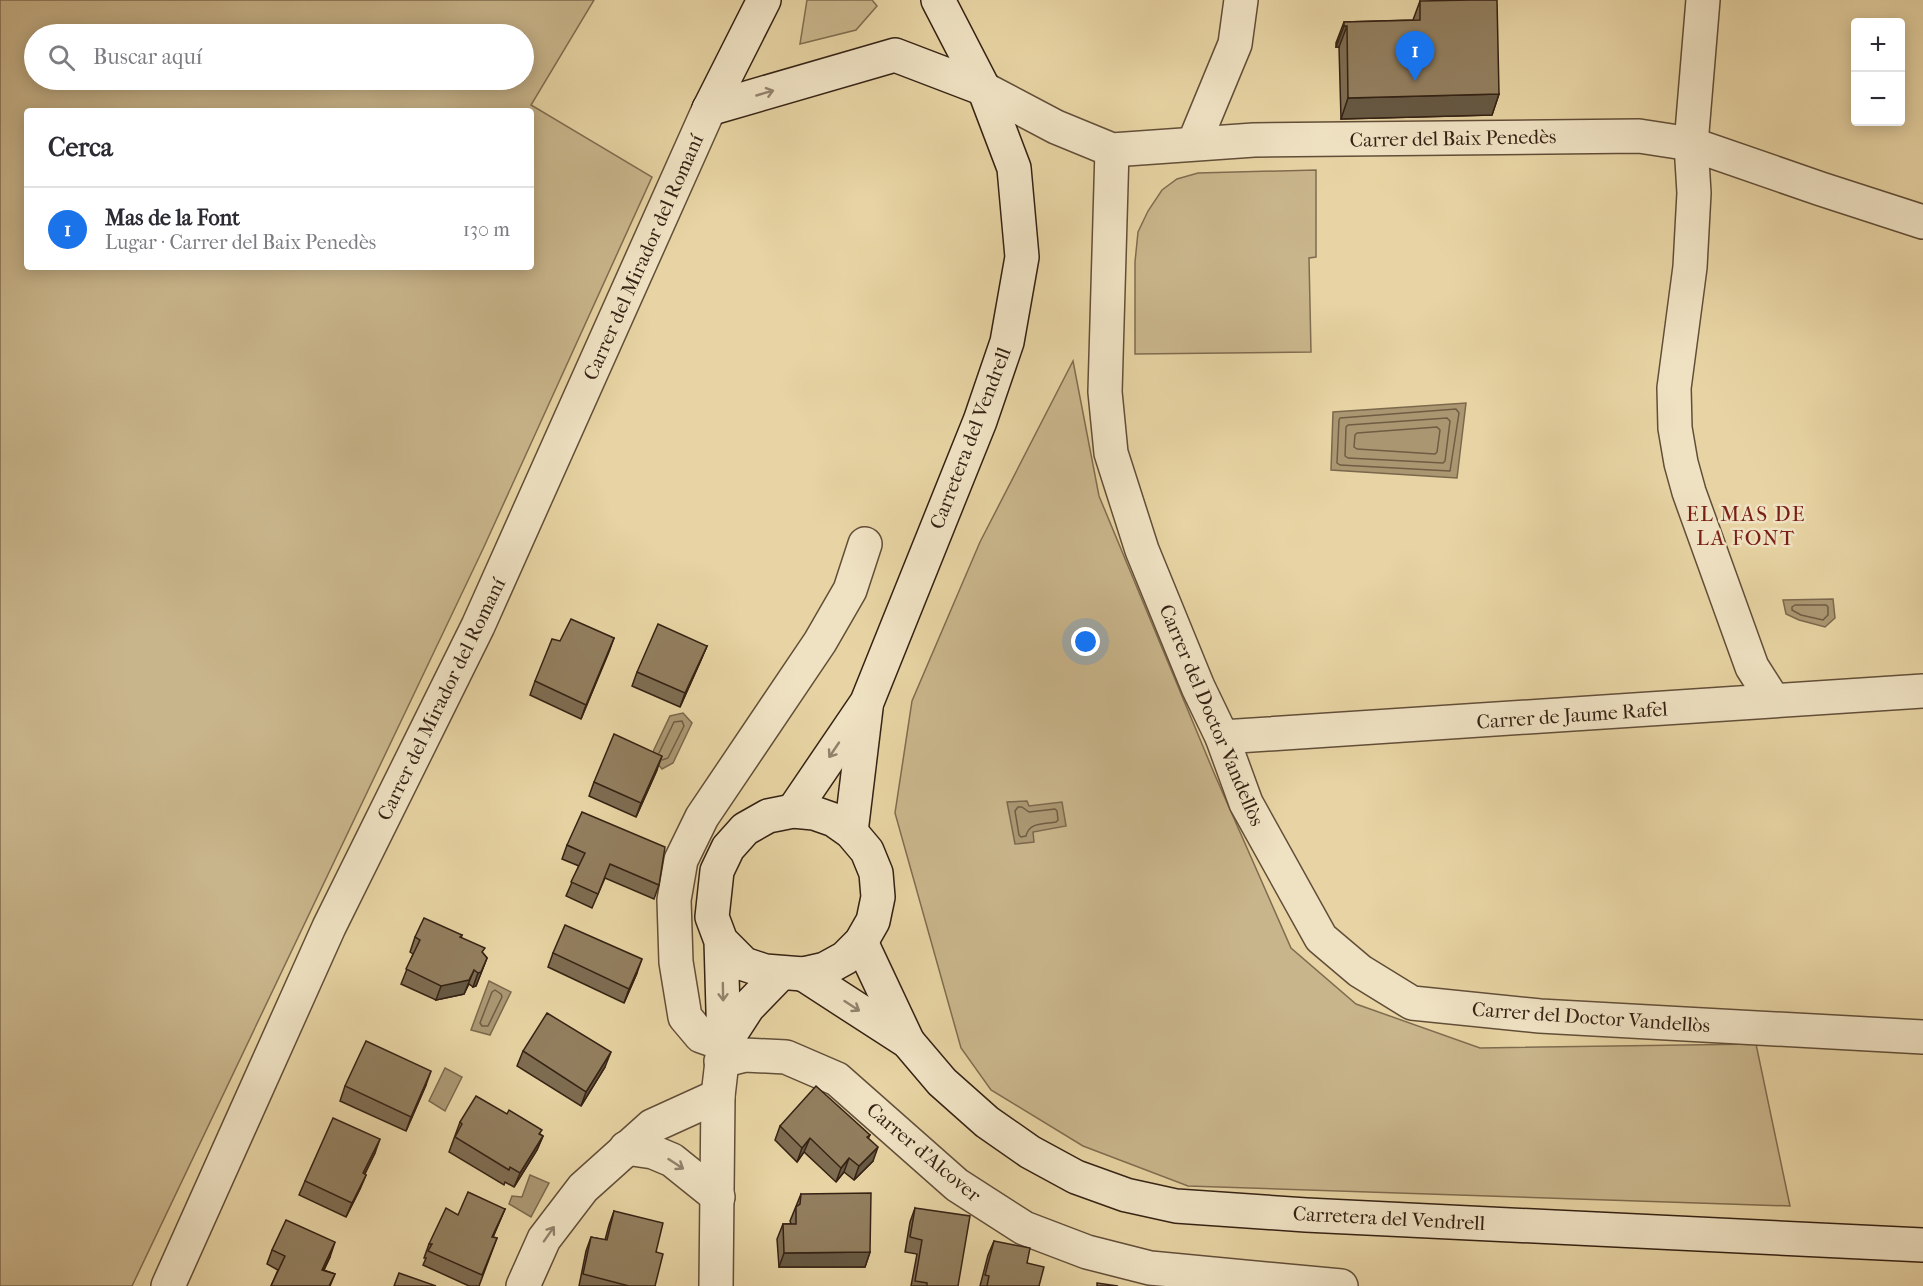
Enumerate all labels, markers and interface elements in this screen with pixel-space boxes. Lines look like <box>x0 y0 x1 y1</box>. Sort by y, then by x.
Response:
map controls <box>1851 18 1905 126</box>
button: + <box>1851 18 1905 72</box>
search box <box>24 24 534 90</box>
pin: 1 <box>1396 32 1434 81</box>
icon: search <box>45 41 78 74</box>
text: Buscar aquí <box>93 44 202 70</box>
button: − <box>1851 72 1905 126</box>
one-way arrow <box>756 87 775 98</box>
street label: Carrer del Baix Penedès <box>1349 125 1557 152</box>
street label: Carrer del Mirador del Romaní <box>579 130 709 384</box>
text: Cerca <box>48 132 113 163</box>
text: Mas de la Font <box>105 205 240 231</box>
text: 1 <box>64 218 71 241</box>
text: 130 m <box>463 218 510 241</box>
text: Lugar · Carrer del Baix Penedès <box>105 231 376 254</box>
street label: Carretera del Vendrell <box>925 344 1016 532</box>
district label: EL MAS DE LA FONT <box>1686 502 1806 550</box>
street label: Carrer del Mirador del Romaní <box>373 573 511 824</box>
street label: Carrer del Doctor Vandellòs <box>1154 601 1269 830</box>
your location <box>1071 627 1100 656</box>
street label: Carrer de Jaume Rafel <box>1476 697 1669 734</box>
one-way arrow <box>828 742 840 758</box>
one-way arrow <box>717 982 729 1002</box>
street label: Carrer del Doctor Vandellòs <box>1471 998 1711 1037</box>
one-way arrow <box>844 1000 860 1012</box>
street label: Carrer d'Alcover <box>862 1098 986 1207</box>
one-way arrow <box>667 1158 684 1170</box>
street label: Carretera del Vendrell <box>1292 1202 1486 1235</box>
one-way arrow <box>543 1226 555 1242</box>

